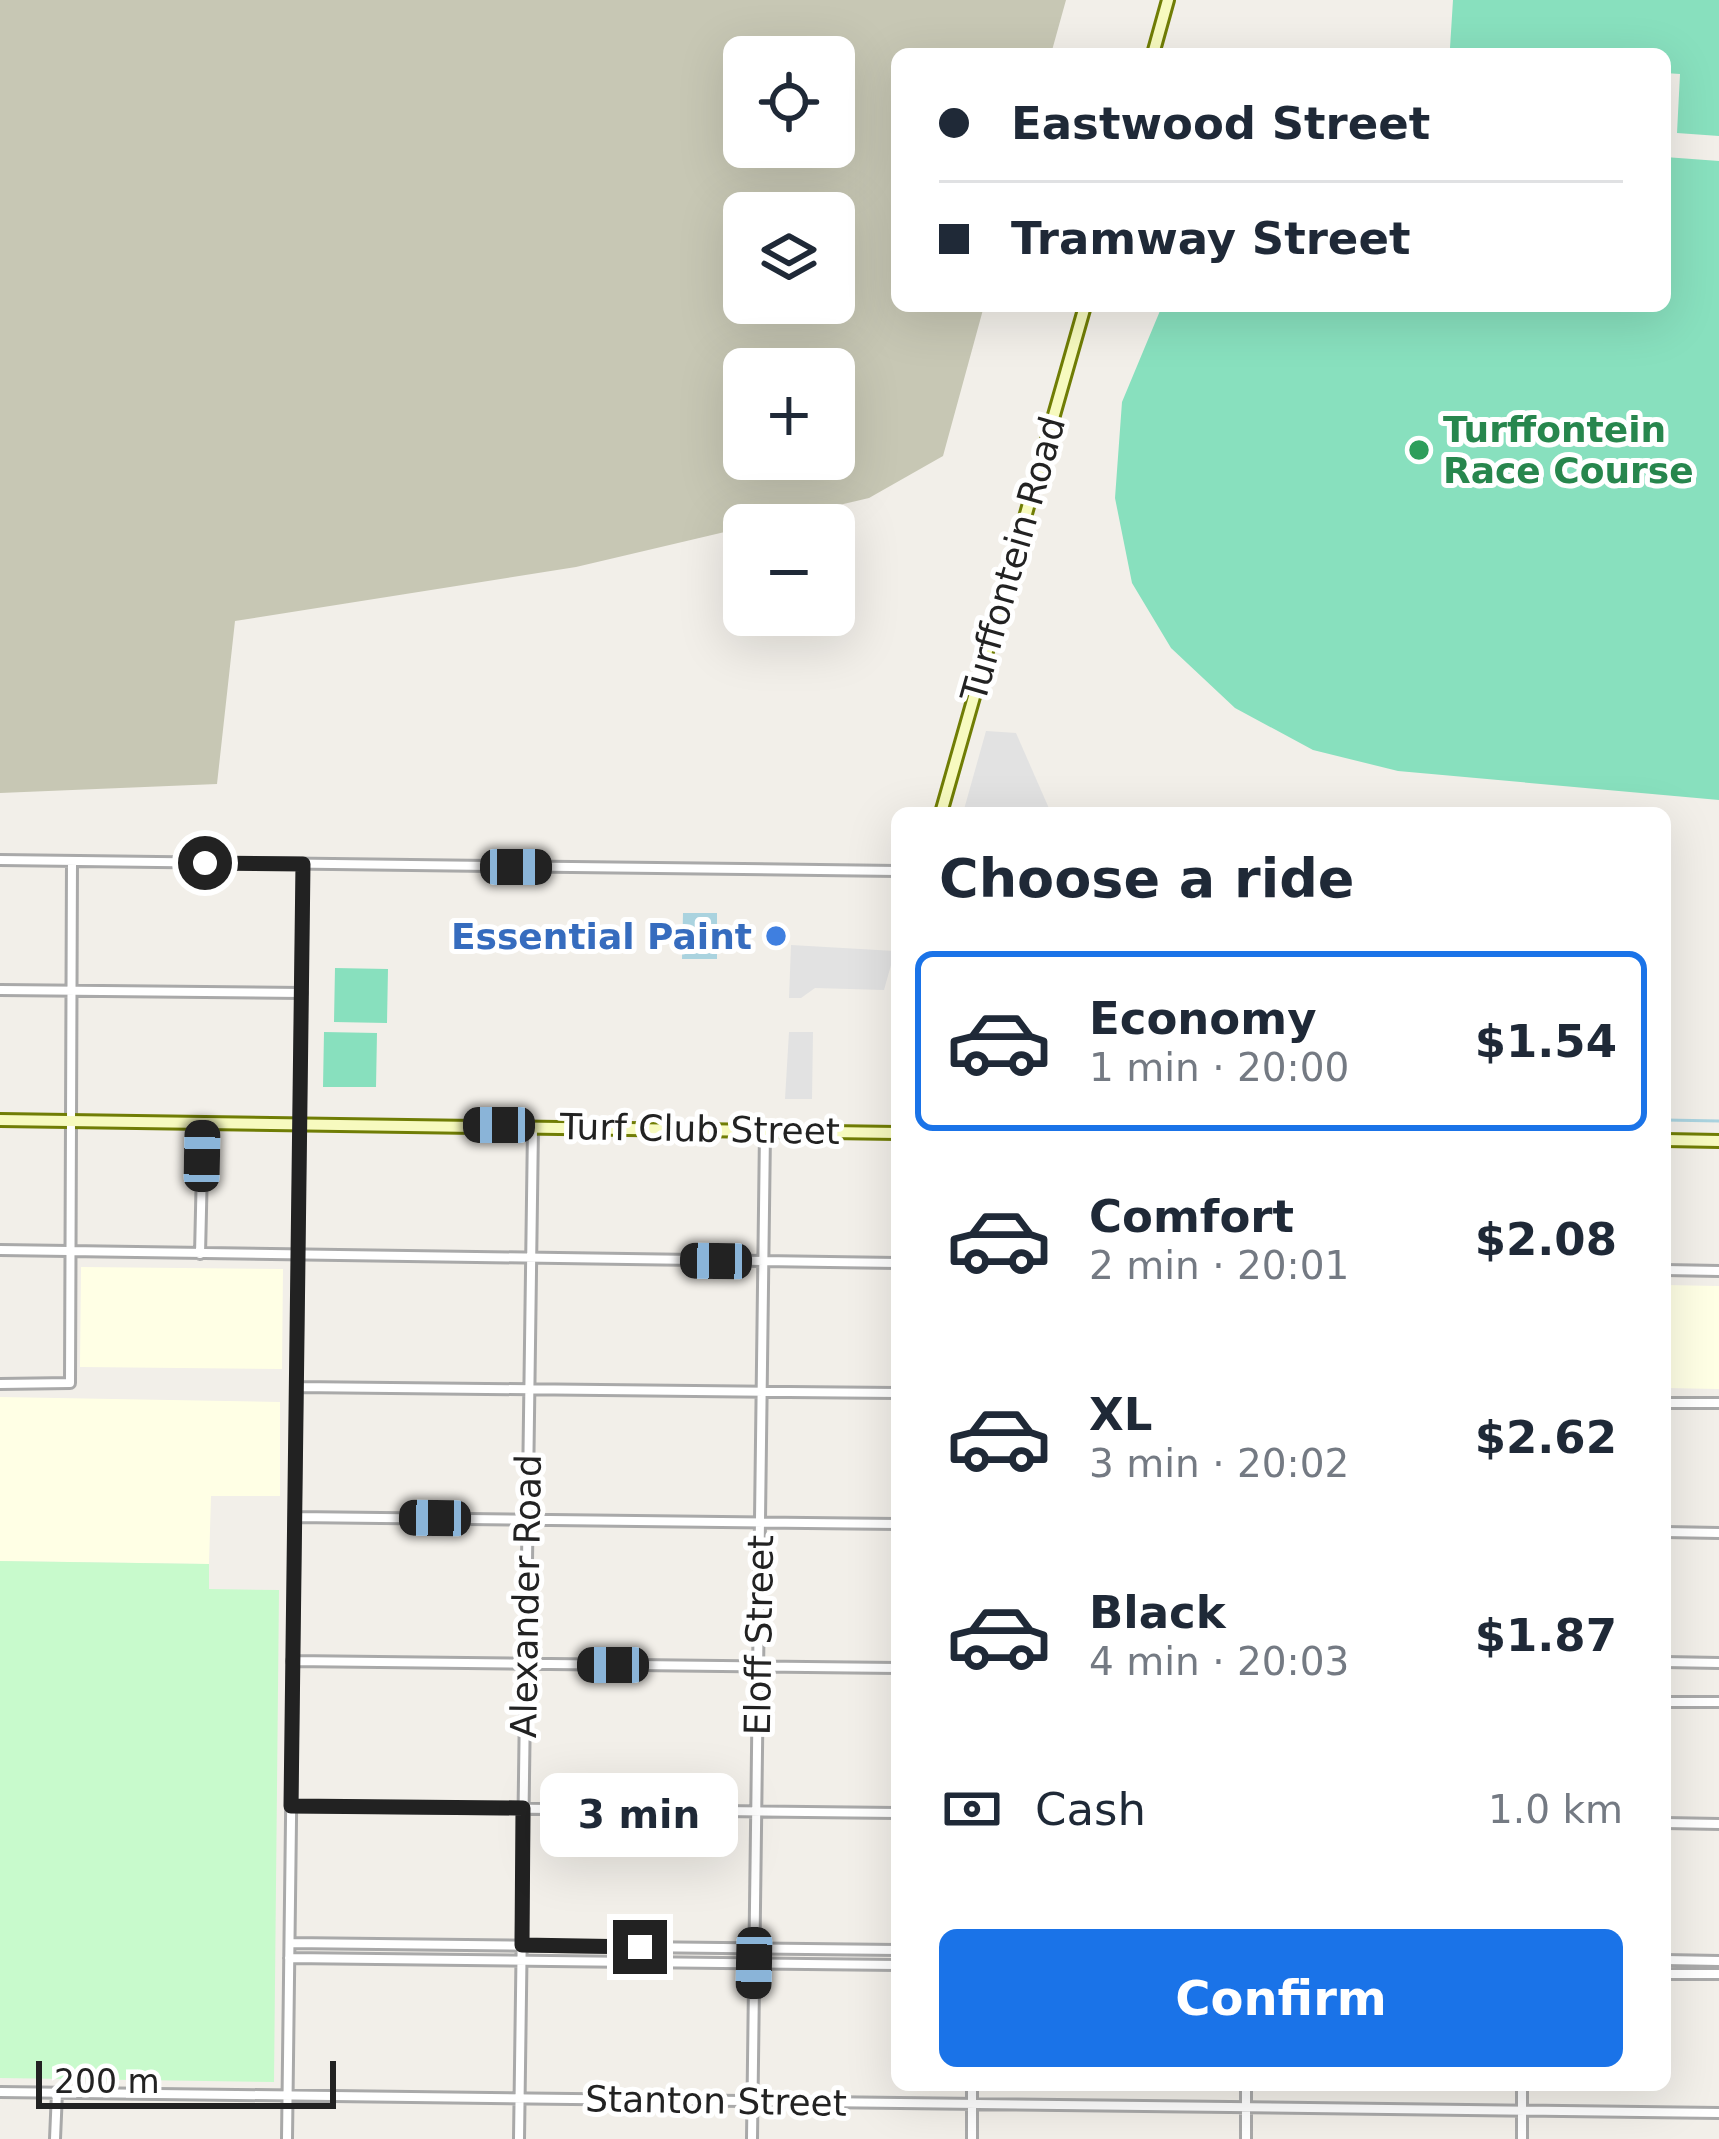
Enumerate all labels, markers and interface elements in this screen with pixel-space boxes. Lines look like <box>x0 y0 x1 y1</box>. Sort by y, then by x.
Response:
map controls <box>723 36 855 636</box>
button: locate <box>723 36 855 168</box>
text: Eastwood Street <box>1011 97 1430 150</box>
button: layers <box>723 192 855 324</box>
text: Tramway Street <box>1011 212 1410 265</box>
button: + <box>723 348 855 480</box>
place label: Turffontein Race Course <box>1443 409 1694 491</box>
street label: Turffontein Road <box>952 412 1073 707</box>
marker: Turffontein Race Course <box>1406 437 1432 463</box>
button: − <box>723 504 855 636</box>
route start <box>178 836 232 890</box>
text: Choose a ride <box>939 847 1355 910</box>
car <box>480 849 552 885</box>
place label: Essential Paint <box>451 916 752 957</box>
marker: Essential Paint <box>763 923 789 949</box>
icon: car <box>945 987 1053 1095</box>
text: Economy <box>1089 992 1317 1045</box>
text: $1.54 <box>1475 1015 1617 1068</box>
text: 1 min · 20:00 <box>1089 1045 1349 1090</box>
street label: Turf Club Street <box>559 1106 840 1152</box>
car <box>463 1107 535 1143</box>
car <box>183 1120 221 1192</box>
icon: car <box>945 1185 1053 1293</box>
text: Comfort <box>1089 1190 1294 1243</box>
text: $2.08 <box>1475 1213 1617 1266</box>
car <box>680 1242 752 1280</box>
text: 2 min · 20:01 <box>1089 1243 1349 1288</box>
icon: car <box>945 1383 1053 1491</box>
text: XL <box>1089 1388 1152 1441</box>
text: $2.62 <box>1475 1411 1617 1464</box>
text: 3 min · 20:02 <box>1089 1441 1349 1486</box>
street label: Alexander Road <box>503 1454 549 1738</box>
car <box>399 1499 471 1537</box>
street label: Eloff Street <box>737 1534 781 1736</box>
icon: car <box>945 1581 1053 1689</box>
text: Black <box>1089 1586 1226 1639</box>
text: $1.87 <box>1475 1609 1617 1662</box>
text: 4 min · 20:03 <box>1089 1639 1349 1684</box>
car <box>577 1647 649 1683</box>
callout: 3 min <box>541 1773 739 1857</box>
icon: cash <box>939 1776 1005 1842</box>
text: Cash <box>1035 1783 1146 1836</box>
text: 1.0 km <box>1488 1787 1623 1832</box>
text: 3 min <box>578 1792 700 1837</box>
route end <box>613 1920 667 1974</box>
car <box>735 1927 773 1999</box>
button: Confirm <box>939 1929 1623 2067</box>
scale bar <box>36 2055 336 2108</box>
text: 200 m <box>54 2062 160 2101</box>
street label: Stanton Street <box>585 2078 847 2124</box>

